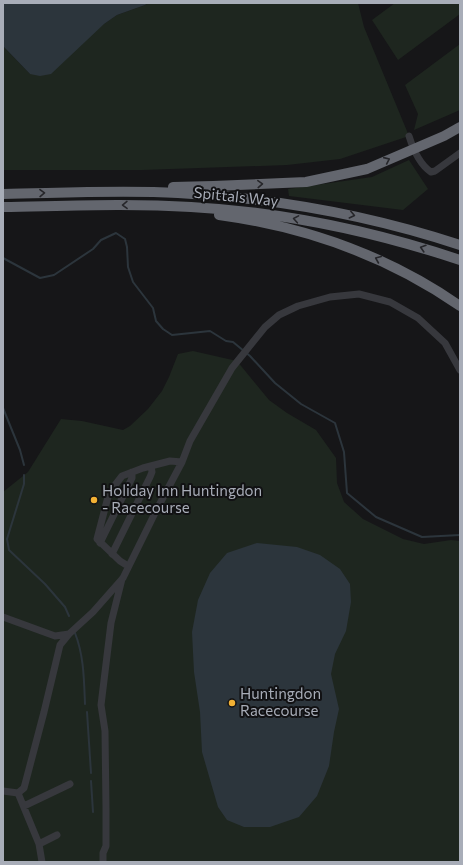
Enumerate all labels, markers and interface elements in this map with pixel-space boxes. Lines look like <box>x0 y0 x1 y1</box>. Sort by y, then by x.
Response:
one-way arrow <box>382 157 390 165</box>
one-way arrow <box>257 180 263 189</box>
street label: Spittals Way <box>193 183 280 209</box>
one-way arrow <box>39 189 45 197</box>
one-way arrow <box>122 201 128 209</box>
one-way arrow <box>349 211 356 219</box>
one-way arrow <box>293 215 299 223</box>
one-way arrow <box>420 244 427 253</box>
one-way arrow <box>374 255 381 263</box>
place label: Holiday Inn Huntingdon - Racecourse <box>102 481 262 516</box>
marker: Holiday Inn Huntingdon - Racecourse <box>89 495 99 505</box>
place label: Huntingdon Racecourse <box>240 684 321 719</box>
marker: Huntingdon Racecourse <box>227 698 237 708</box>

